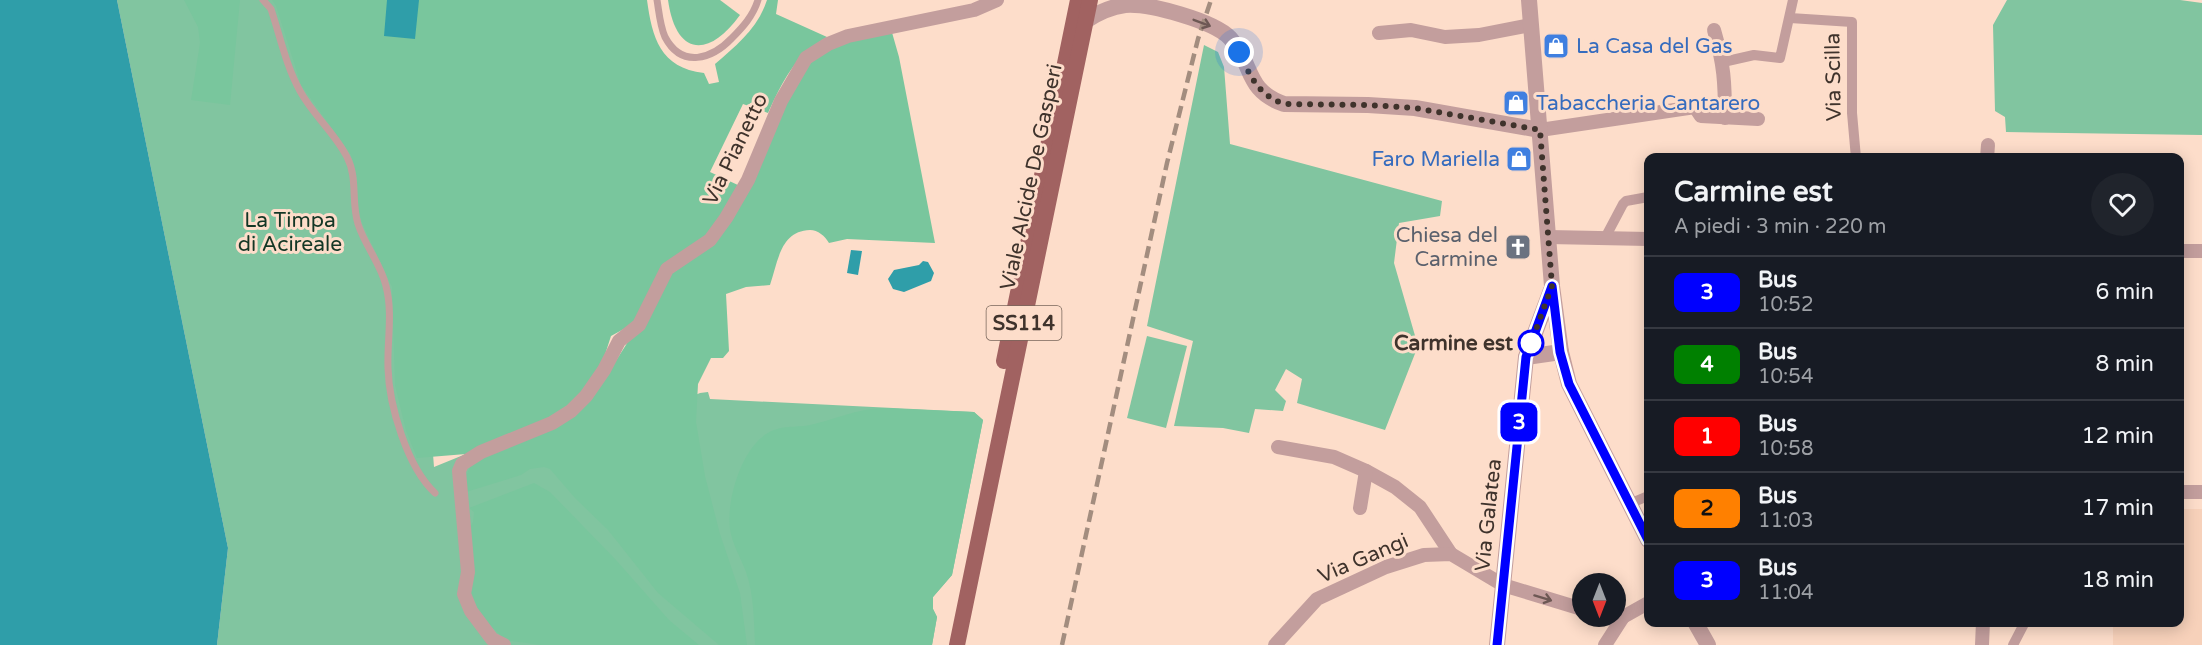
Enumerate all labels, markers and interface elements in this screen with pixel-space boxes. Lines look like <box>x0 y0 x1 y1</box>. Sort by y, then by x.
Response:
one-way arrow <box>1193 18 1211 29</box>
shop icon: La Casa del Gas <box>1541 31 1571 61</box>
street label: Via Scilla <box>1820 33 1847 121</box>
place label: La Casa del Gas <box>1576 34 1733 59</box>
your location <box>1224 37 1254 67</box>
street label: Viale Alcide De Gasperi <box>995 62 1068 293</box>
shop icon: Tabaccheria Cantarero <box>1501 88 1531 118</box>
street label: Via Pianetto <box>698 89 773 209</box>
place label: Tabaccheria Cantarero <box>1536 91 1760 116</box>
shop icon: Faro Mariella <box>1504 144 1534 174</box>
place label: Faro Mariella <box>1372 147 1500 172</box>
button: heart <box>2091 173 2154 236</box>
text: Carmine est <box>1674 175 1833 209</box>
park label: La Timpa di Acireale <box>238 208 342 257</box>
text: A piedi · 3 min · 220 m <box>1674 215 1886 239</box>
place label: Chiesa del Carmine <box>1396 223 1498 272</box>
church icon: Chiesa del Carmine <box>1503 232 1533 262</box>
text: Bus <box>1758 267 1797 293</box>
text: 6 min <box>2095 279 2154 305</box>
text: 3 <box>1700 280 1714 305</box>
text: 10:52 <box>1758 293 1813 317</box>
road number: SS114 <box>986 306 1062 340</box>
marker: Carmine est <box>1518 330 1544 356</box>
place label: Carmine est <box>1394 331 1513 356</box>
text: Bus <box>1758 339 1797 365</box>
text: 8 min <box>2095 351 2154 377</box>
text: 4 <box>1700 352 1714 377</box>
text: 10:54 <box>1758 365 1813 389</box>
line badge: 3 <box>1500 402 1538 442</box>
text: 3 <box>1512 410 1526 435</box>
text: Bus <box>1758 411 1797 437</box>
text: 12 min <box>2082 423 2154 449</box>
text: 1 <box>1700 424 1714 449</box>
text: 10:58 <box>1758 437 1813 461</box>
street label: Via Galatea <box>1470 458 1507 573</box>
text: Bus <box>1758 483 1797 509</box>
text: 17 min <box>2082 495 2154 521</box>
text: 2 <box>1700 496 1714 521</box>
text: 11:03 <box>1758 509 1813 533</box>
street label: Via Gangi <box>1314 528 1412 589</box>
text: Bus <box>1758 555 1797 581</box>
text: 18 min <box>2082 567 2154 593</box>
text: 3 <box>1700 568 1714 593</box>
north arrow <box>1572 573 1626 627</box>
map controls <box>1572 573 1626 627</box>
text: 11:04 <box>1758 581 1813 605</box>
one-way arrow <box>1533 593 1552 604</box>

